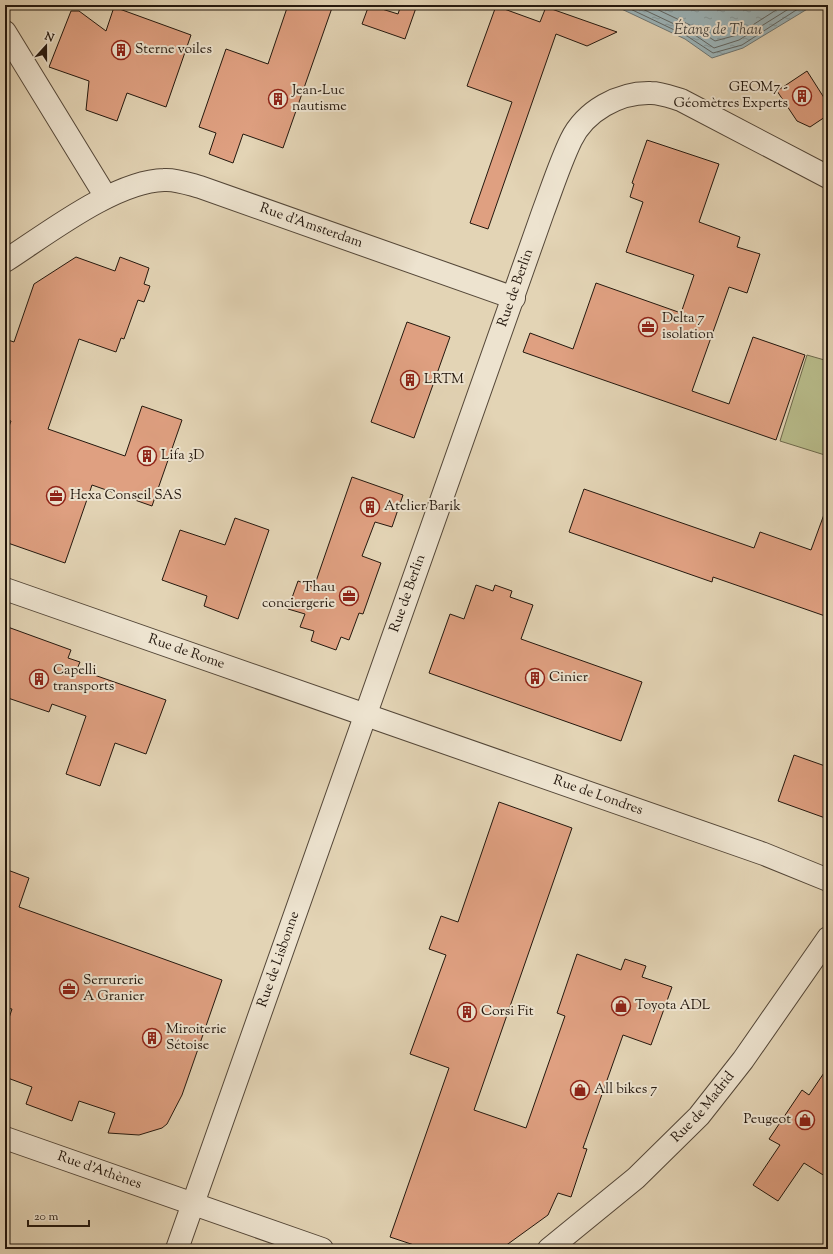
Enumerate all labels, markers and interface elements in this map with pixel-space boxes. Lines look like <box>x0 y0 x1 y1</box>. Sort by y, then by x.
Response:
water label: Étang de Thau <box>674 19 762 41</box>
north arrow <box>26 26 66 66</box>
text: N <box>41 28 56 47</box>
building icon: Sterne voiles <box>110 39 132 61</box>
place label: Sterne voiles <box>135 40 212 60</box>
place label: GEOM7 - Géomètres Experts <box>674 78 788 114</box>
place label: Jean-Luc nautisme <box>291 81 347 117</box>
building icon: GEOM7 - Géomètres Experts <box>791 85 813 107</box>
building icon: Jean-Luc nautisme <box>267 88 289 110</box>
street label: Rue d'Amsterdam <box>257 199 366 254</box>
street label: Rue de Berlin <box>493 246 539 330</box>
place label: Delta 7 isolation <box>662 309 714 345</box>
office icon: Delta 7 isolation <box>637 316 659 338</box>
building icon: LRTM <box>399 369 421 391</box>
place label: LRTM <box>424 370 464 390</box>
building icon: Lifa 3D <box>136 445 158 467</box>
place label: Lifa 3D <box>161 446 204 466</box>
office icon: Hexa Conseil SAS <box>45 485 67 507</box>
place label: Hexa Conseil SAS <box>70 486 182 506</box>
building icon: Atelier Barik <box>359 496 381 518</box>
place label: Atelier Barik <box>384 497 461 517</box>
street label: Rue de Berlin <box>385 552 431 635</box>
place label: Thau conciergerie <box>262 578 335 614</box>
office icon: Thau conciergerie <box>338 585 360 607</box>
street label: Rue de Rome <box>145 630 227 675</box>
place label: Capelli transports <box>53 661 114 697</box>
building icon: Cinier <box>524 667 546 689</box>
building icon: Capelli transports <box>28 668 50 690</box>
place label: Cinier <box>549 668 589 688</box>
street label: Rue de Londres <box>550 771 646 821</box>
street label: Rue de Lisbonne <box>253 909 305 1010</box>
place label: Serrurerie A Granier <box>83 971 145 1007</box>
office icon: Serrurerie A Granier <box>58 978 80 1000</box>
shop icon: Toyota ADL <box>610 995 632 1017</box>
place label: Toyota ADL <box>635 996 711 1016</box>
building icon: Corsi Fit <box>456 1001 478 1023</box>
place label: Corsi Fit <box>481 1002 534 1022</box>
place label: Miroiterie Sétoise <box>166 1020 227 1056</box>
building icon: Miroiterie Sétoise <box>141 1027 163 1049</box>
street label: Rue de Madrid <box>667 1068 740 1148</box>
shop icon: All bikes 7 <box>569 1079 591 1101</box>
place label: All bikes 7 <box>594 1080 657 1100</box>
shop icon: Peugeot <box>794 1109 816 1131</box>
place label: Peugeot <box>743 1110 791 1130</box>
street label: Rue d'Athènes <box>55 1147 144 1195</box>
scale bar <box>28 1202 89 1228</box>
text: 20 m <box>34 1208 59 1226</box>

